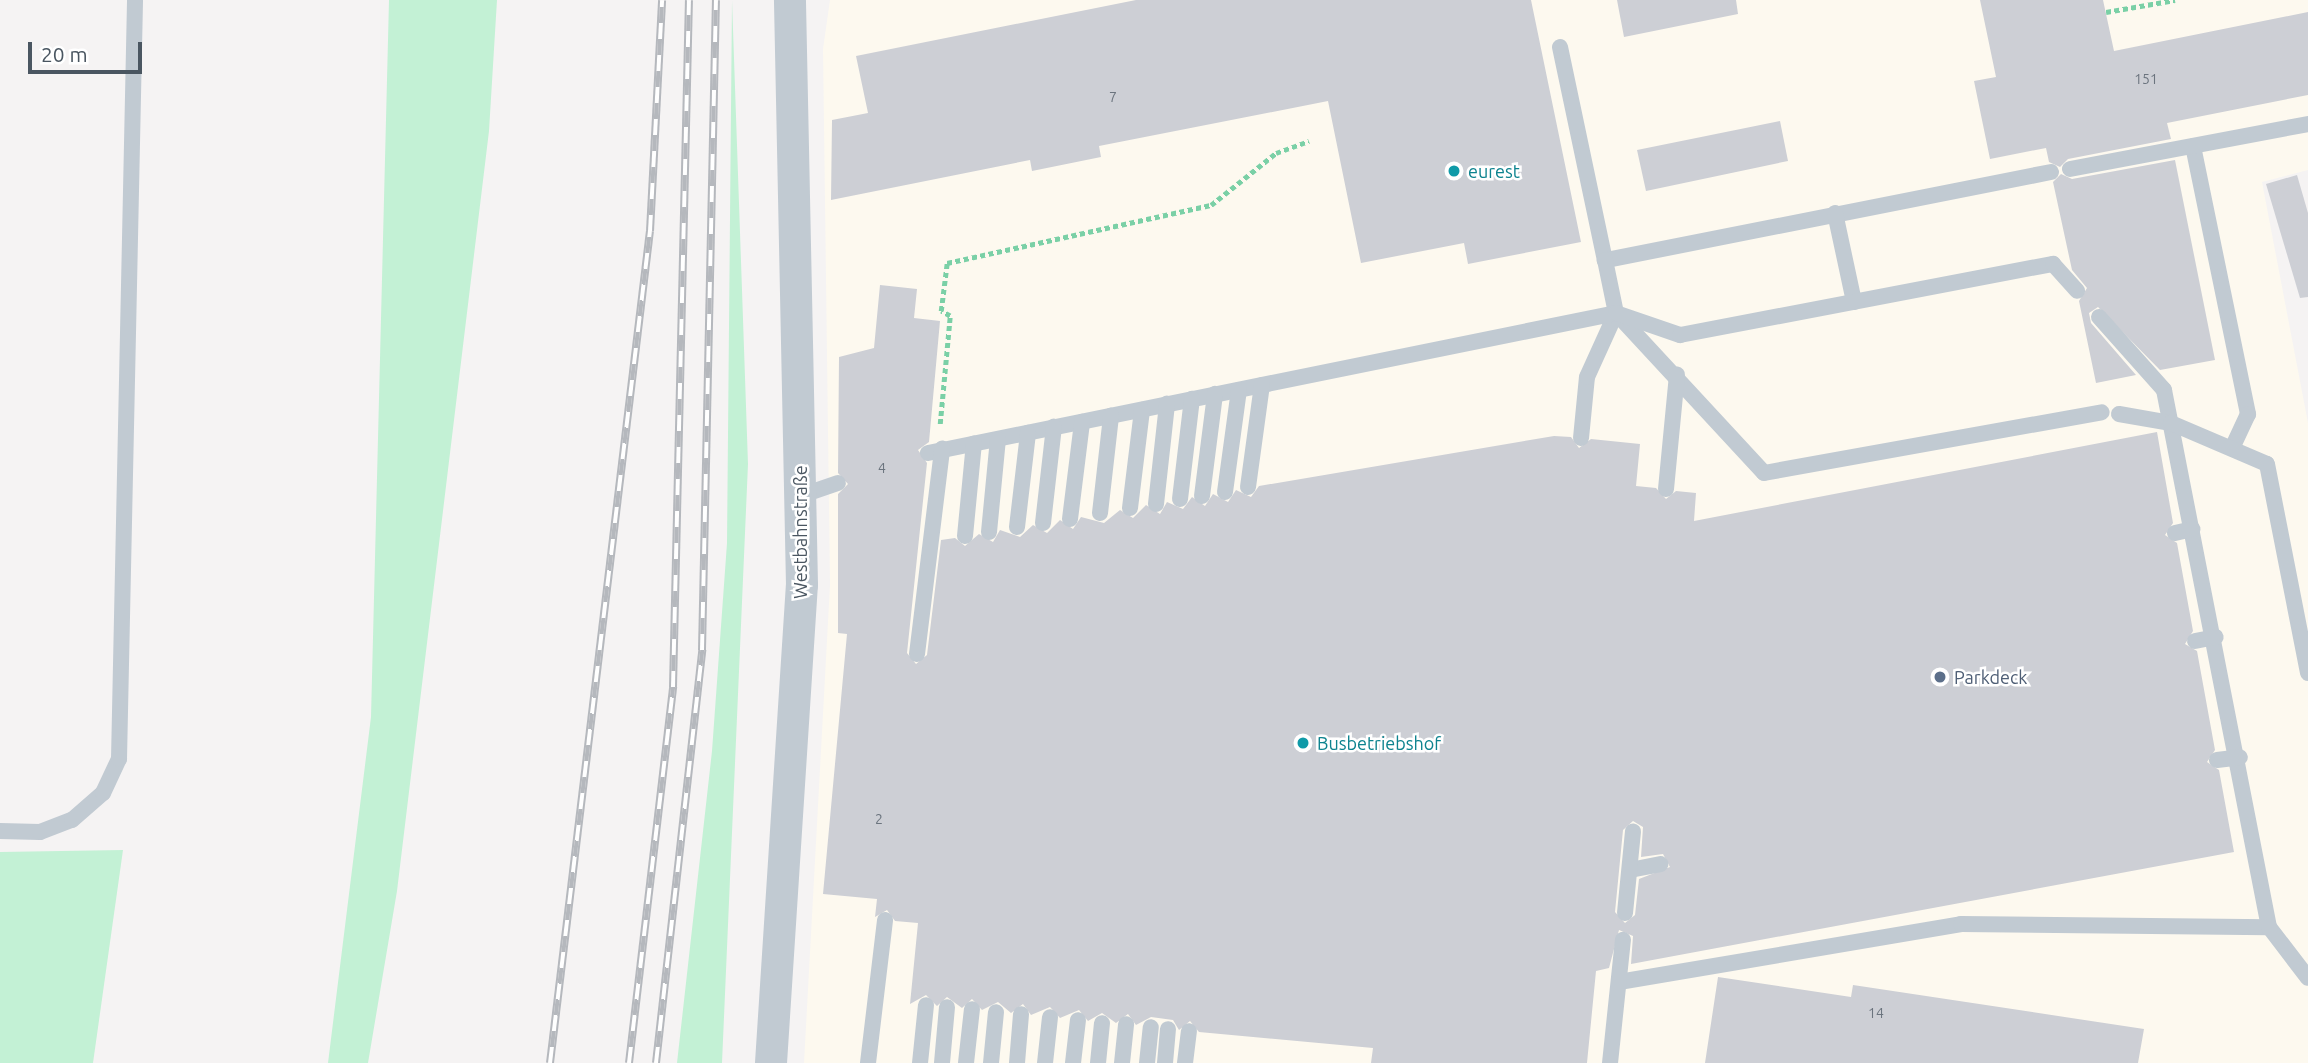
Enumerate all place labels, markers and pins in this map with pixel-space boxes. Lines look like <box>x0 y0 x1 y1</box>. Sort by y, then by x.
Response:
place label: eurest <box>1468 160 1520 182</box>
marker: eurest <box>1446 163 1462 179</box>
place label: Parkdeck <box>1954 666 2027 688</box>
marker: Parkdeck <box>1932 669 1948 685</box>
place label: Busbetriebshof <box>1317 732 1441 754</box>
marker: Busbetriebshof <box>1295 735 1311 751</box>

